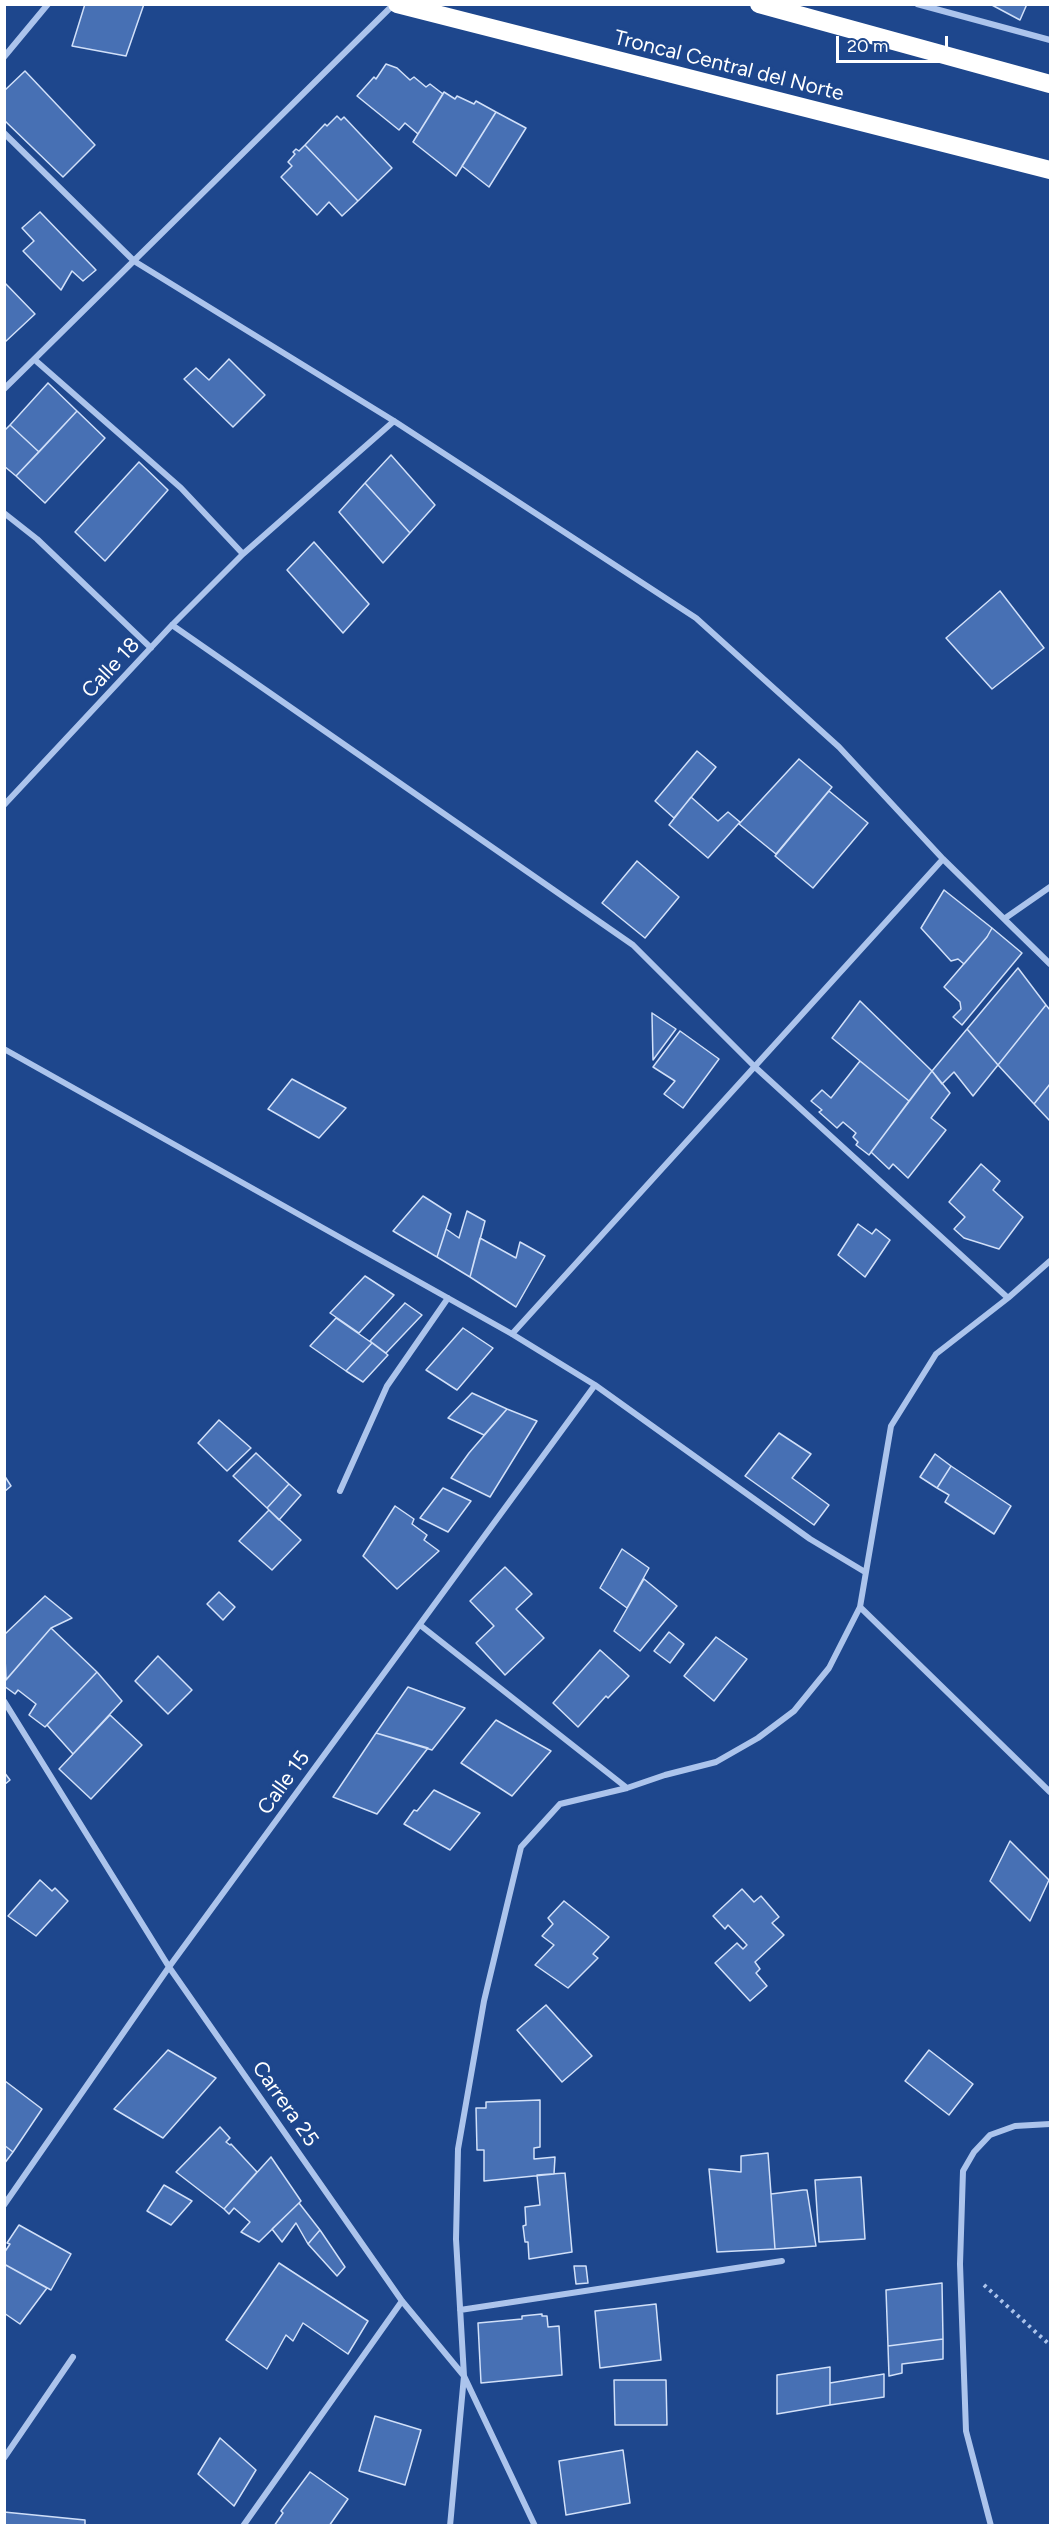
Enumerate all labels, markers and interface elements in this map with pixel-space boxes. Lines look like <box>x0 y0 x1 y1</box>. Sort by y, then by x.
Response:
scale bar <box>839 24 952 62</box>
street label: Troncal Central del Norte <box>612 25 846 107</box>
text: 20 m <box>847 35 888 57</box>
street label: Calle 18 <box>77 633 145 703</box>
street label: Calle 15 <box>253 1746 315 1820</box>
street label: Carrera 25 <box>246 2057 324 2151</box>

